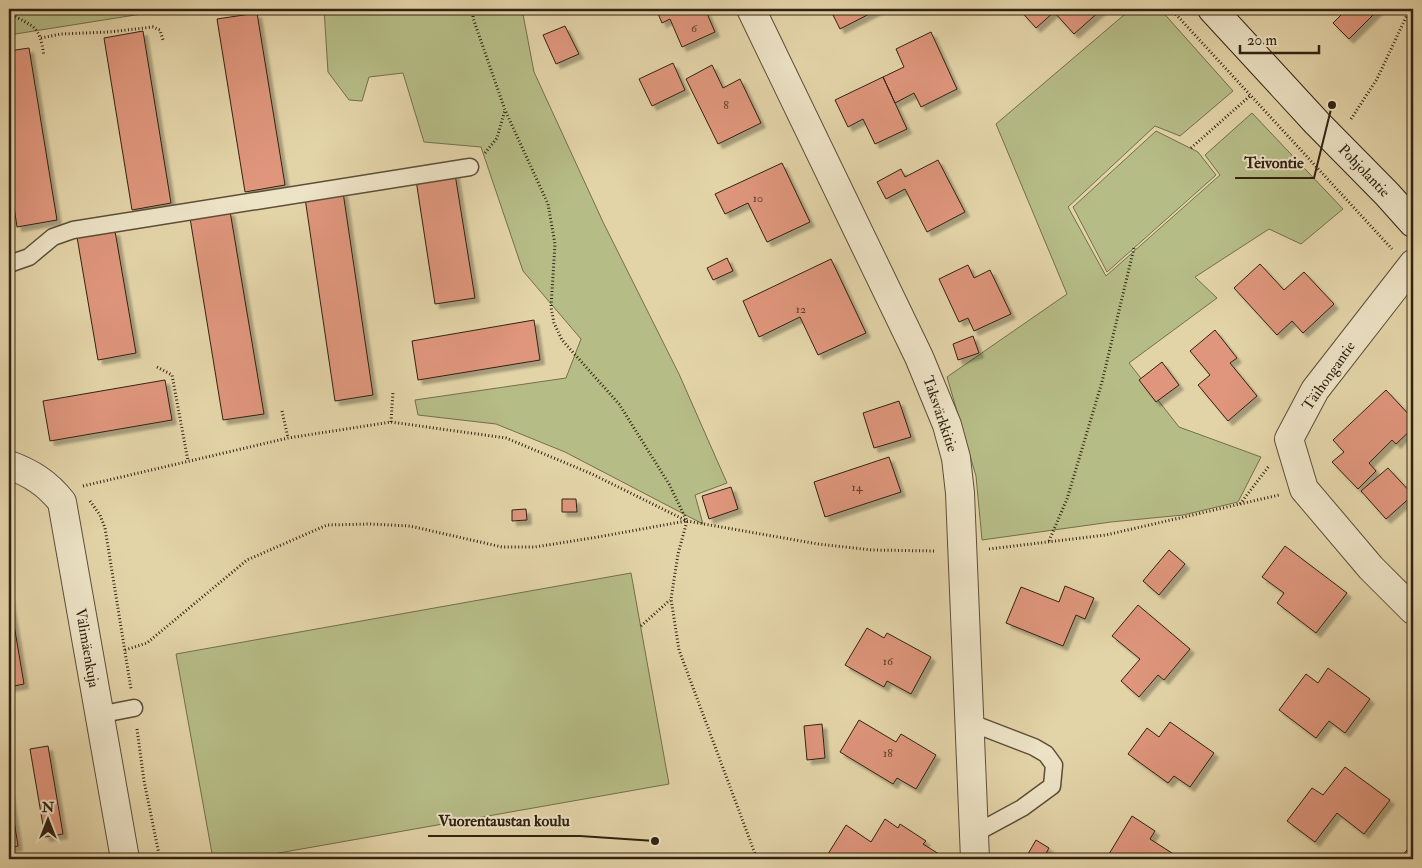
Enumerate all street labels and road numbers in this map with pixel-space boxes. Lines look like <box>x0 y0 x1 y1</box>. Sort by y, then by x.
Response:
street label: Pohjolantie <box>1334 140 1394 202</box>
street label: Täihongantie <box>1298 338 1360 414</box>
street label: Taksvärkkitie <box>918 373 962 455</box>
street label: Välimäenkuja <box>71 607 103 690</box>

